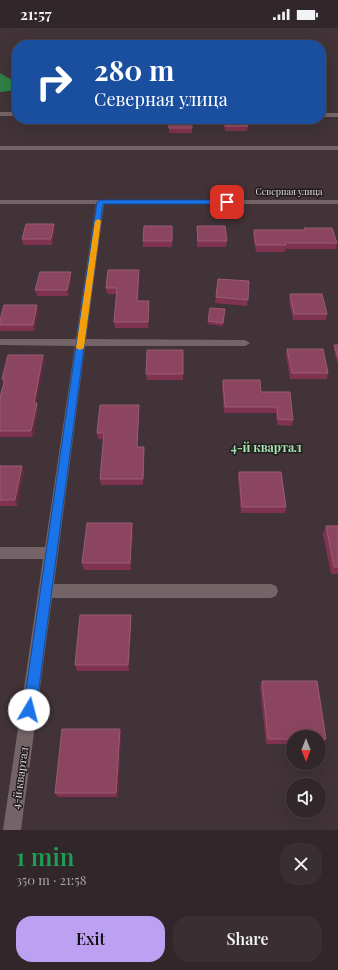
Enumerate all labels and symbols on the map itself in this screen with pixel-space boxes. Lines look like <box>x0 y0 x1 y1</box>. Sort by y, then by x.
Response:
pin <box>210 185 244 219</box>
street label: Северная улица <box>256 185 323 197</box>
district label: 4-й квартал <box>231 439 301 455</box>
position arrow <box>8 689 50 731</box>
north arrow <box>286 730 326 770</box>
street label: 4-й квартал <box>8 746 31 810</box>

